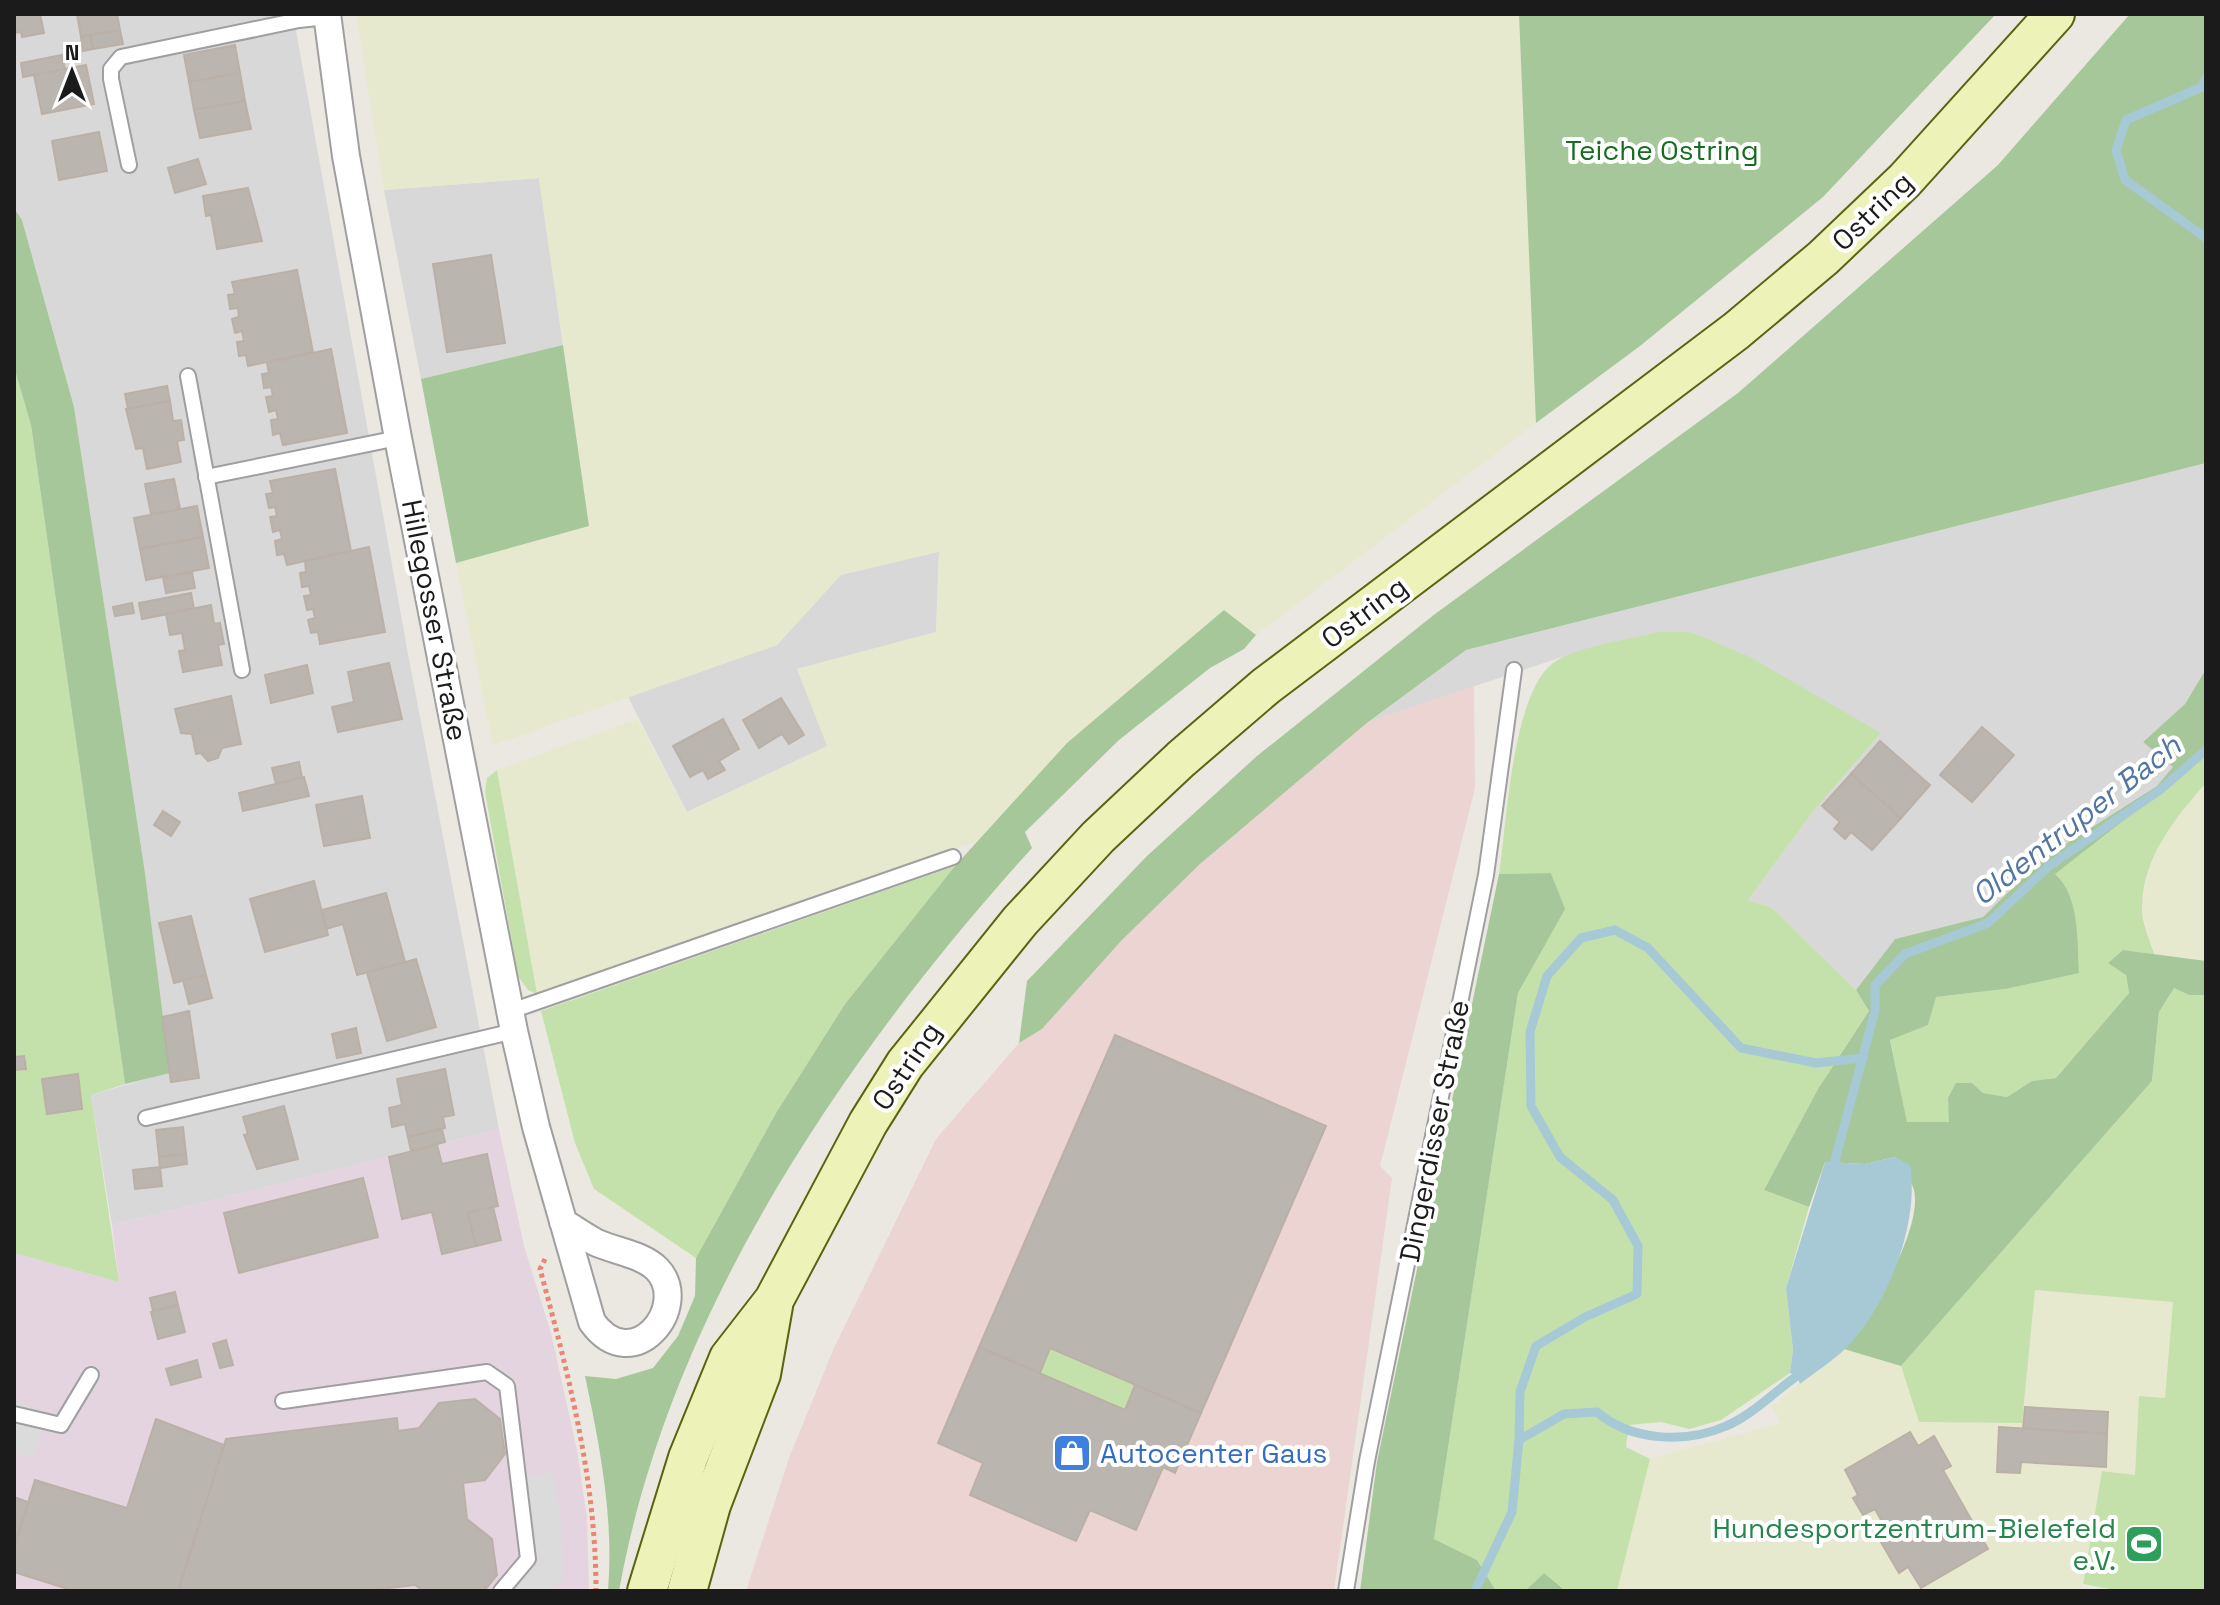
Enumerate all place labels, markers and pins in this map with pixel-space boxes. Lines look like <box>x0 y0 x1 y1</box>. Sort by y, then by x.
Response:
shop icon: Autocenter Gaus <box>1051 1432 1093 1474</box>
place label: Autocenter Gaus <box>1100 1435 1327 1471</box>
place label: Hundesportzentrum-Bielefeld e.V. <box>1712 1510 2116 1578</box>
sports icon: Hundesportzentrum-Bielefeld e.V. <box>2123 1523 2165 1565</box>

